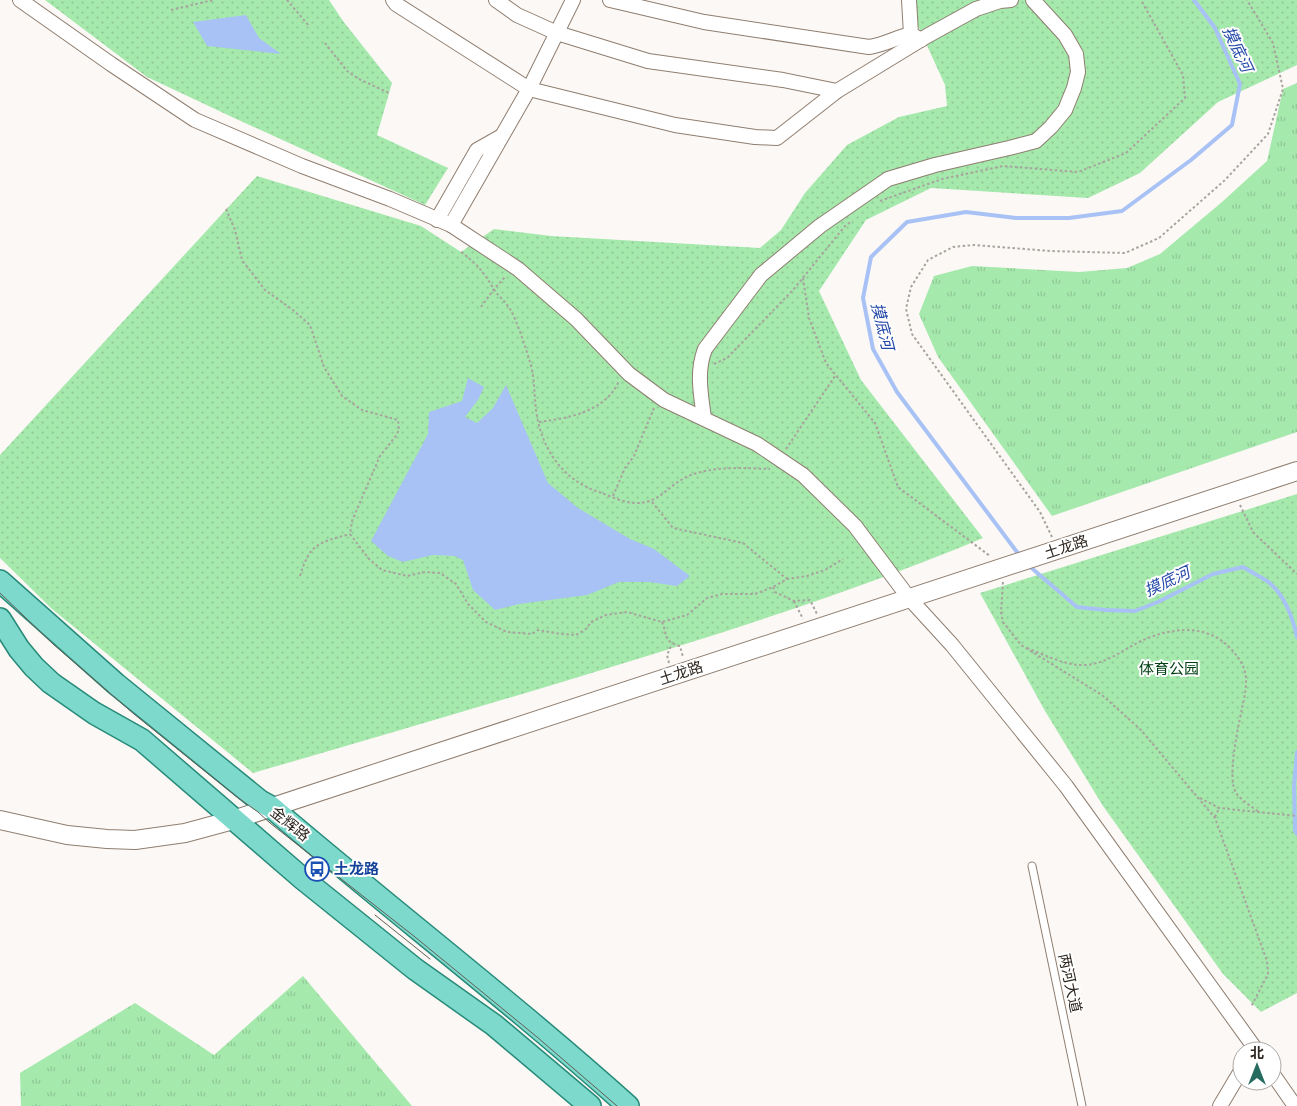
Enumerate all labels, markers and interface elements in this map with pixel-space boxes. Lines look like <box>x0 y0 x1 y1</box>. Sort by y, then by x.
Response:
water label: 摸底河 <box>1220 24 1257 77</box>
water label: 摸底河 <box>868 301 897 354</box>
street label: 土龙路 <box>1042 531 1090 562</box>
water label: 摸底河 <box>1142 562 1195 599</box>
street label: 土龙路 <box>657 657 705 688</box>
park label: 体育公园 <box>1139 661 1199 677</box>
street label: 金辉路 <box>267 804 313 844</box>
bus stop icon: 土龙路 <box>304 856 330 882</box>
place label: 土龙路 <box>334 860 379 877</box>
street label: 两河大道 <box>1056 952 1084 1014</box>
north arrow <box>1232 1041 1282 1091</box>
text: 北 <box>1250 1046 1264 1061</box>

